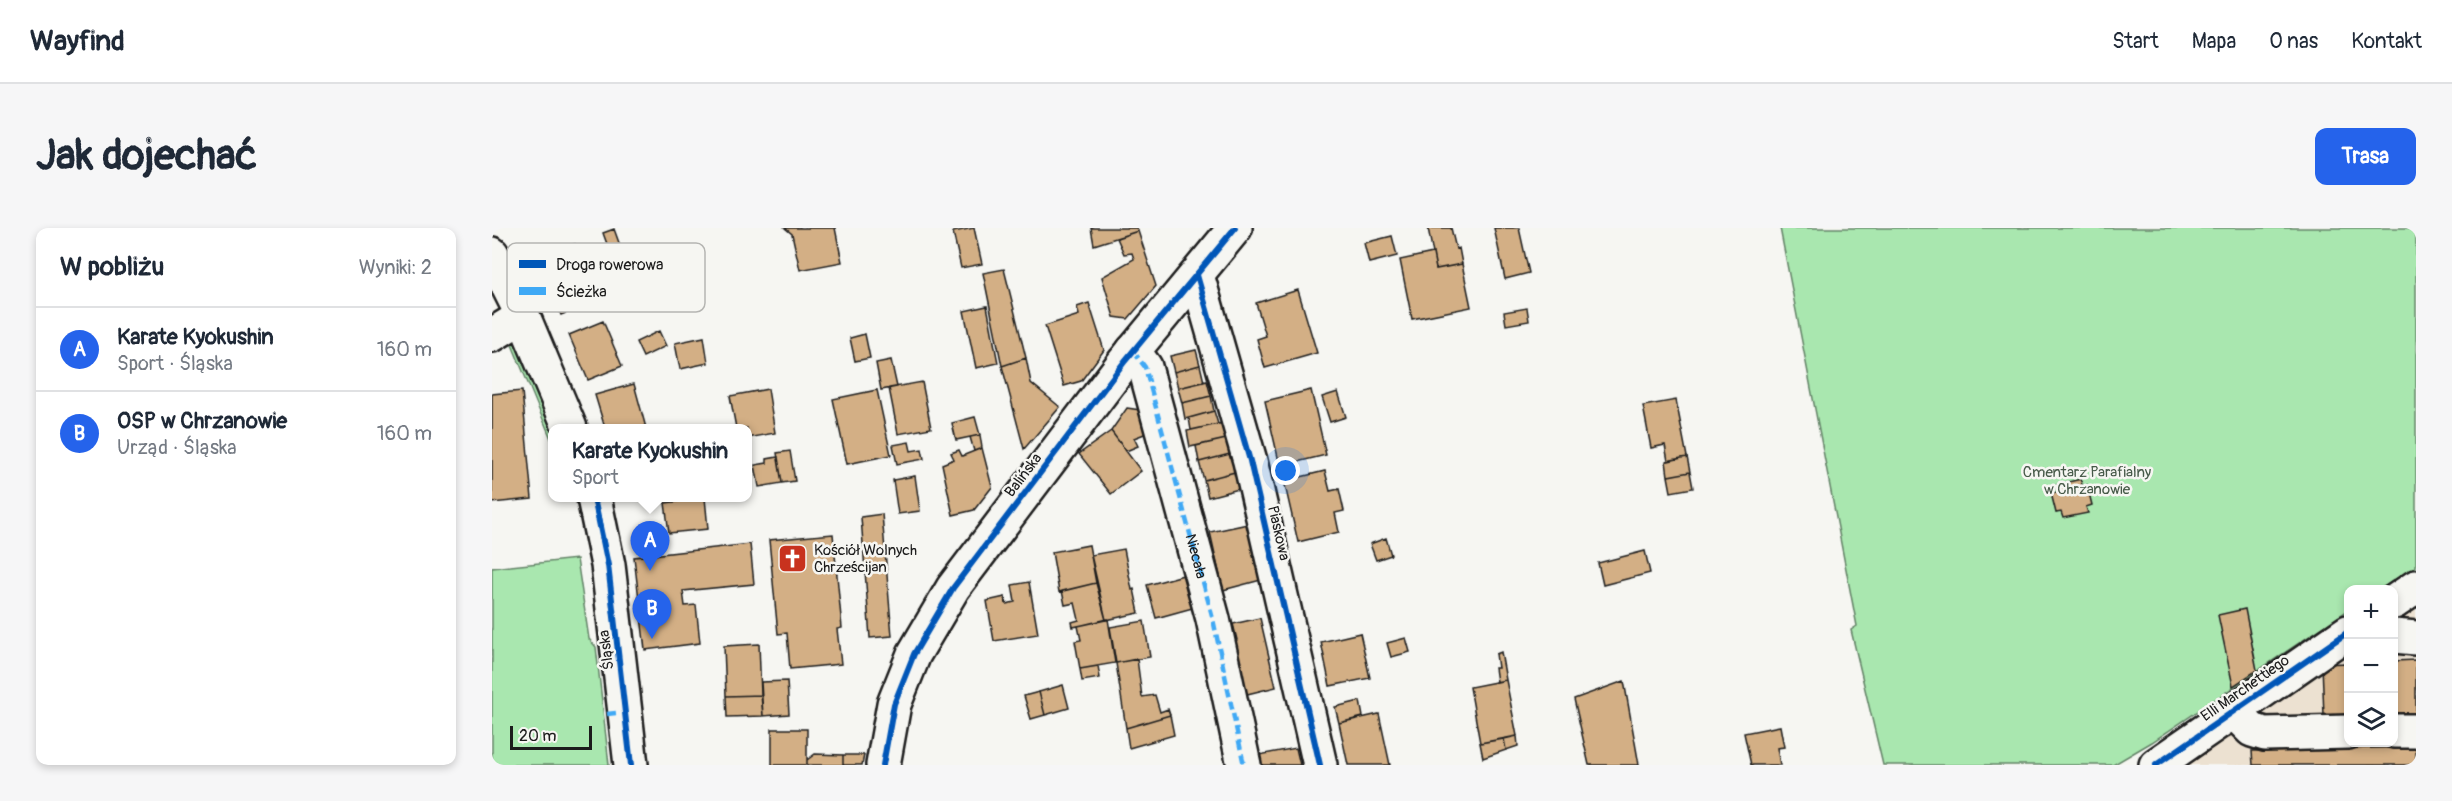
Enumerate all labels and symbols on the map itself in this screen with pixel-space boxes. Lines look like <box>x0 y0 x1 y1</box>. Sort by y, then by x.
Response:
legend <box>507 243 705 312</box>
text: Droga rowerowa <box>556 255 664 275</box>
text: Ścieżka <box>556 282 607 302</box>
street label: Balińska <box>1001 449 1046 501</box>
your location <box>1271 456 1300 485</box>
park label: Cmentarz Parafialny w Chrzanowie <box>2023 463 2152 499</box>
street label: Piaskowa <box>1263 504 1294 563</box>
pin: A <box>630 522 670 571</box>
street label: Niecała <box>1180 532 1211 581</box>
place label: Kościół Wolnych Chrześcijan <box>814 541 917 577</box>
church icon: Kościół Wolnych Chrześcijan <box>777 543 809 575</box>
pin: B <box>632 590 672 639</box>
street label: Śląska <box>595 629 618 671</box>
street label: Elli Marchettiego <box>2197 651 2293 726</box>
scale bar <box>510 723 592 750</box>

